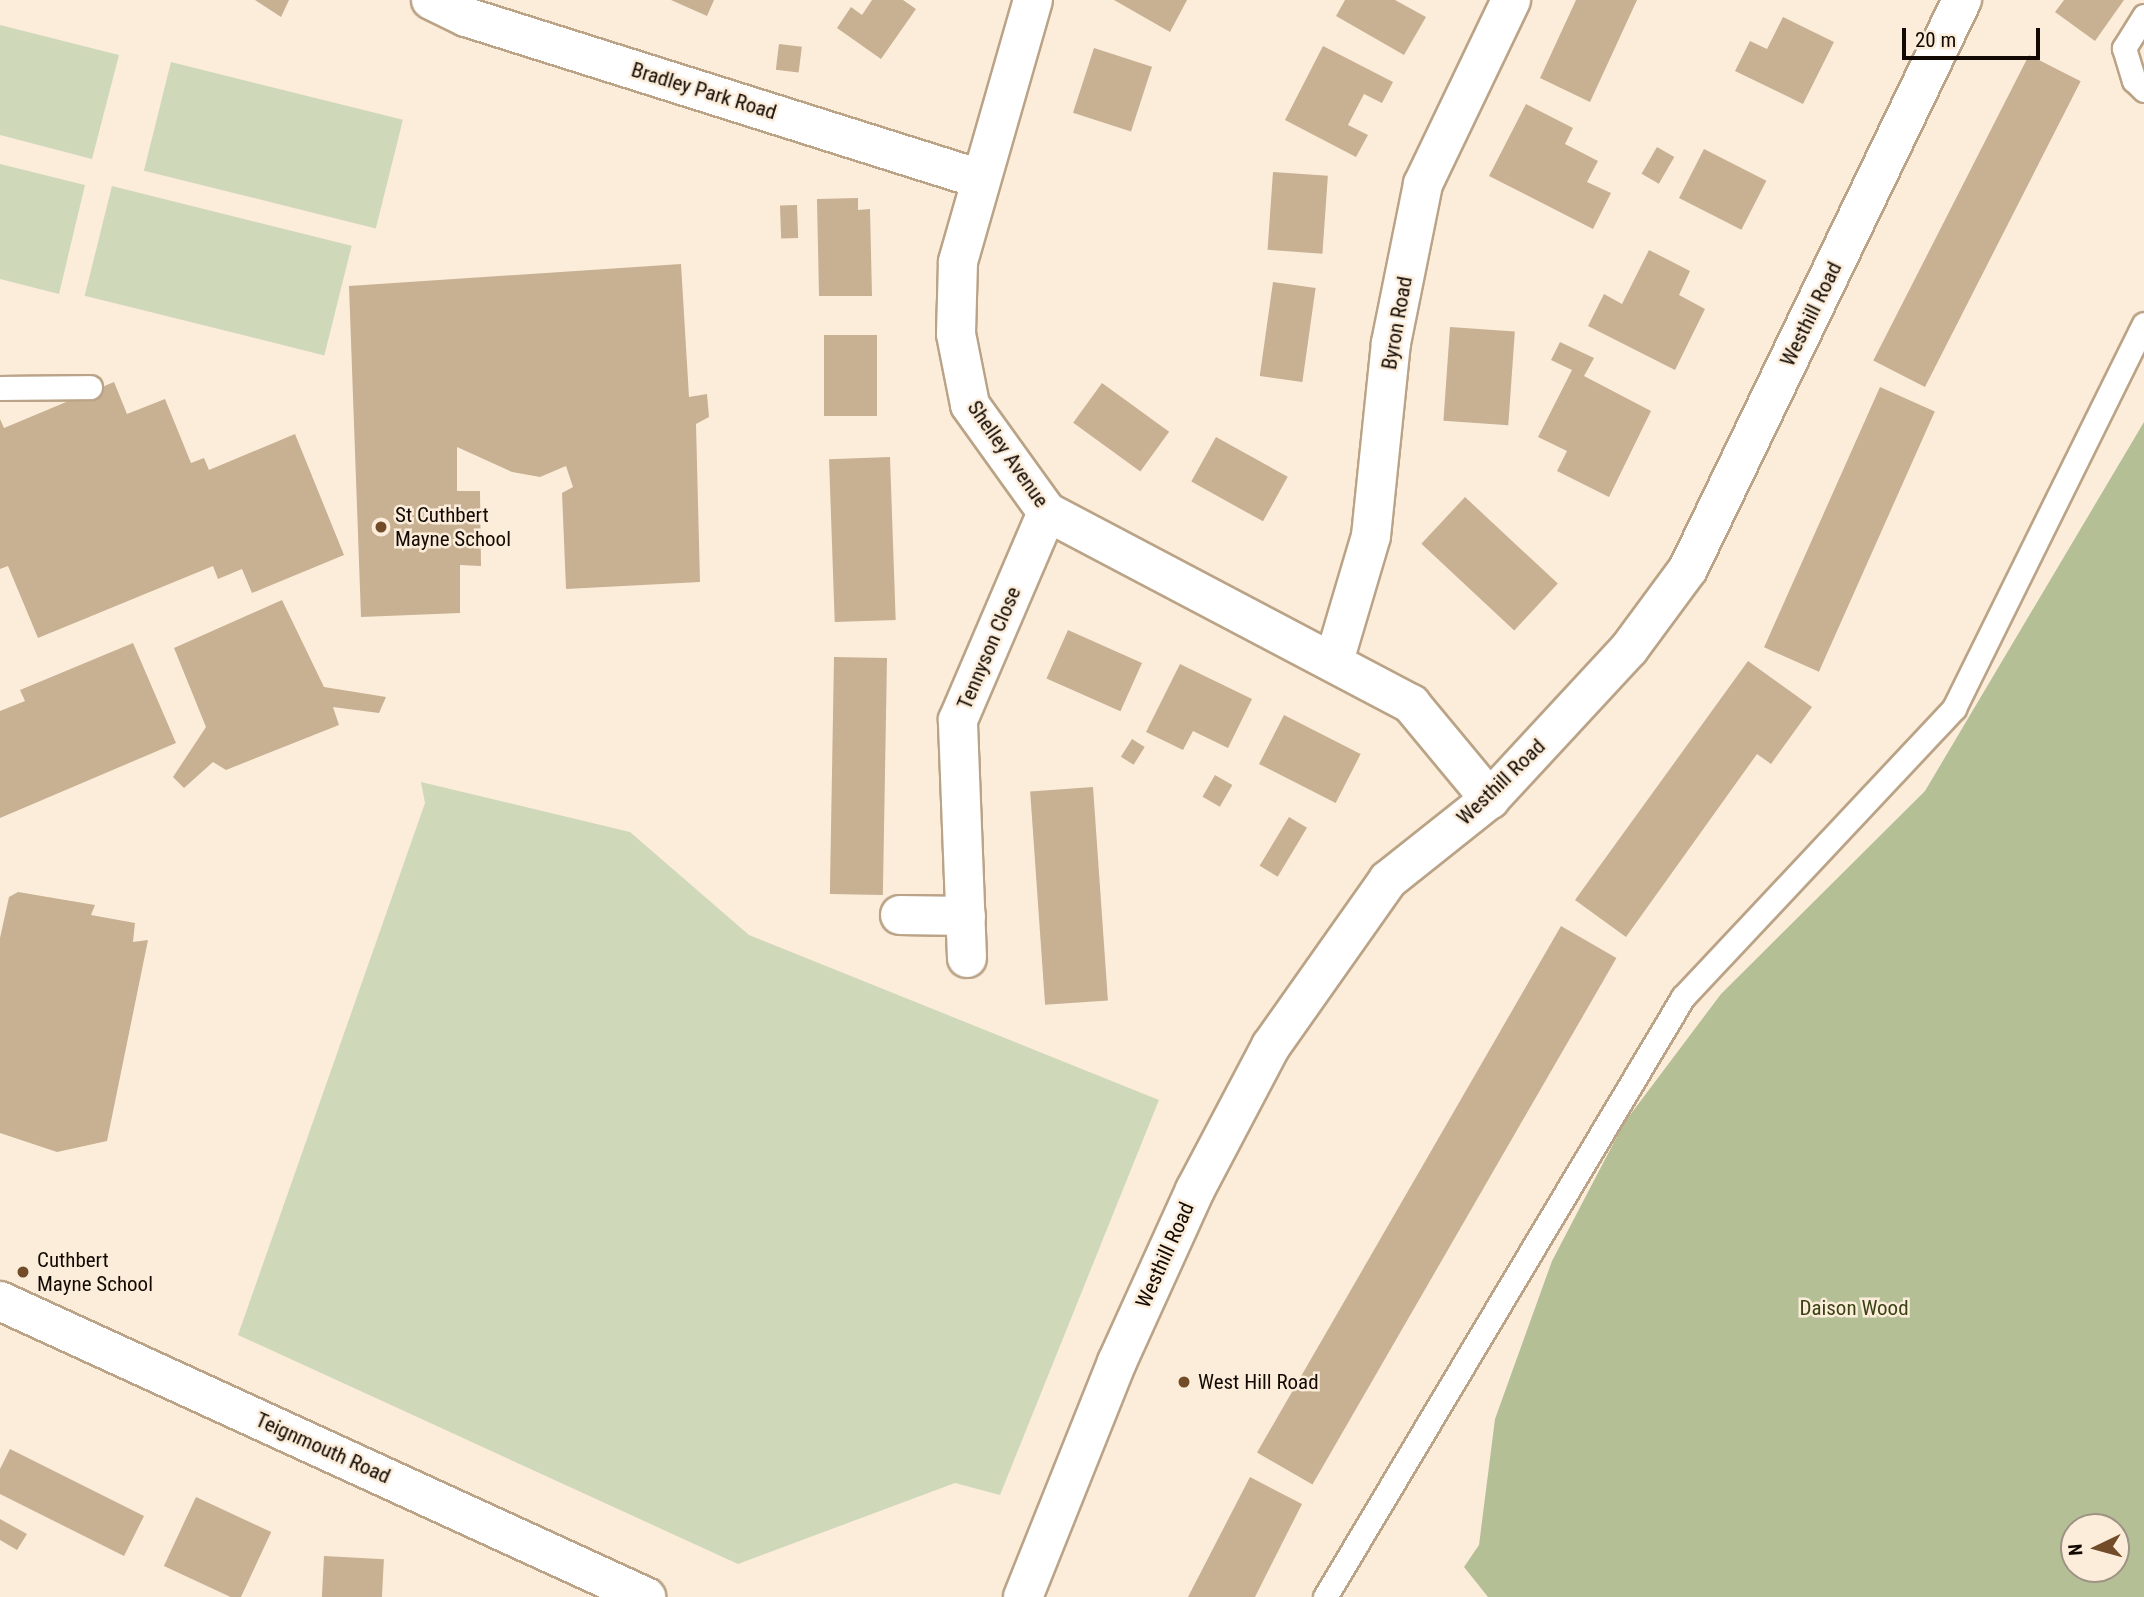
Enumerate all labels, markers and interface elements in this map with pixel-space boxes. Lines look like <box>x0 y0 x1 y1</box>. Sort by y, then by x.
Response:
scale bar <box>1906 14 2044 58</box>
text: 20 m <box>1915 28 1956 52</box>
street label: Bradley Park Road <box>628 57 780 125</box>
street label: Westhill Road <box>1775 258 1847 370</box>
street label: Byron Road <box>1376 274 1418 372</box>
street label: Shelley Avenue <box>962 396 1054 512</box>
place label: St Cuthbert Mayne School <box>395 502 511 552</box>
marker: St Cuthbert Mayne School <box>373 519 389 535</box>
street label: Tennyson Close <box>952 583 1026 713</box>
street label: Westhill Road <box>1452 734 1550 830</box>
street label: Westhill Road <box>1131 1198 1199 1312</box>
place label: Cuthbert Mayne School <box>37 1247 153 1297</box>
marker: Cuthbert Mayne School <box>15 1264 31 1280</box>
park label: Daison Wood <box>1799 1295 1909 1321</box>
place label: West Hill Road <box>1198 1369 1319 1395</box>
marker: West Hill Road <box>1176 1374 1192 1390</box>
street label: Teignmouth Road <box>252 1407 394 1489</box>
north arrow <box>2060 1513 2130 1583</box>
text: N <box>2064 1543 2088 1557</box>

